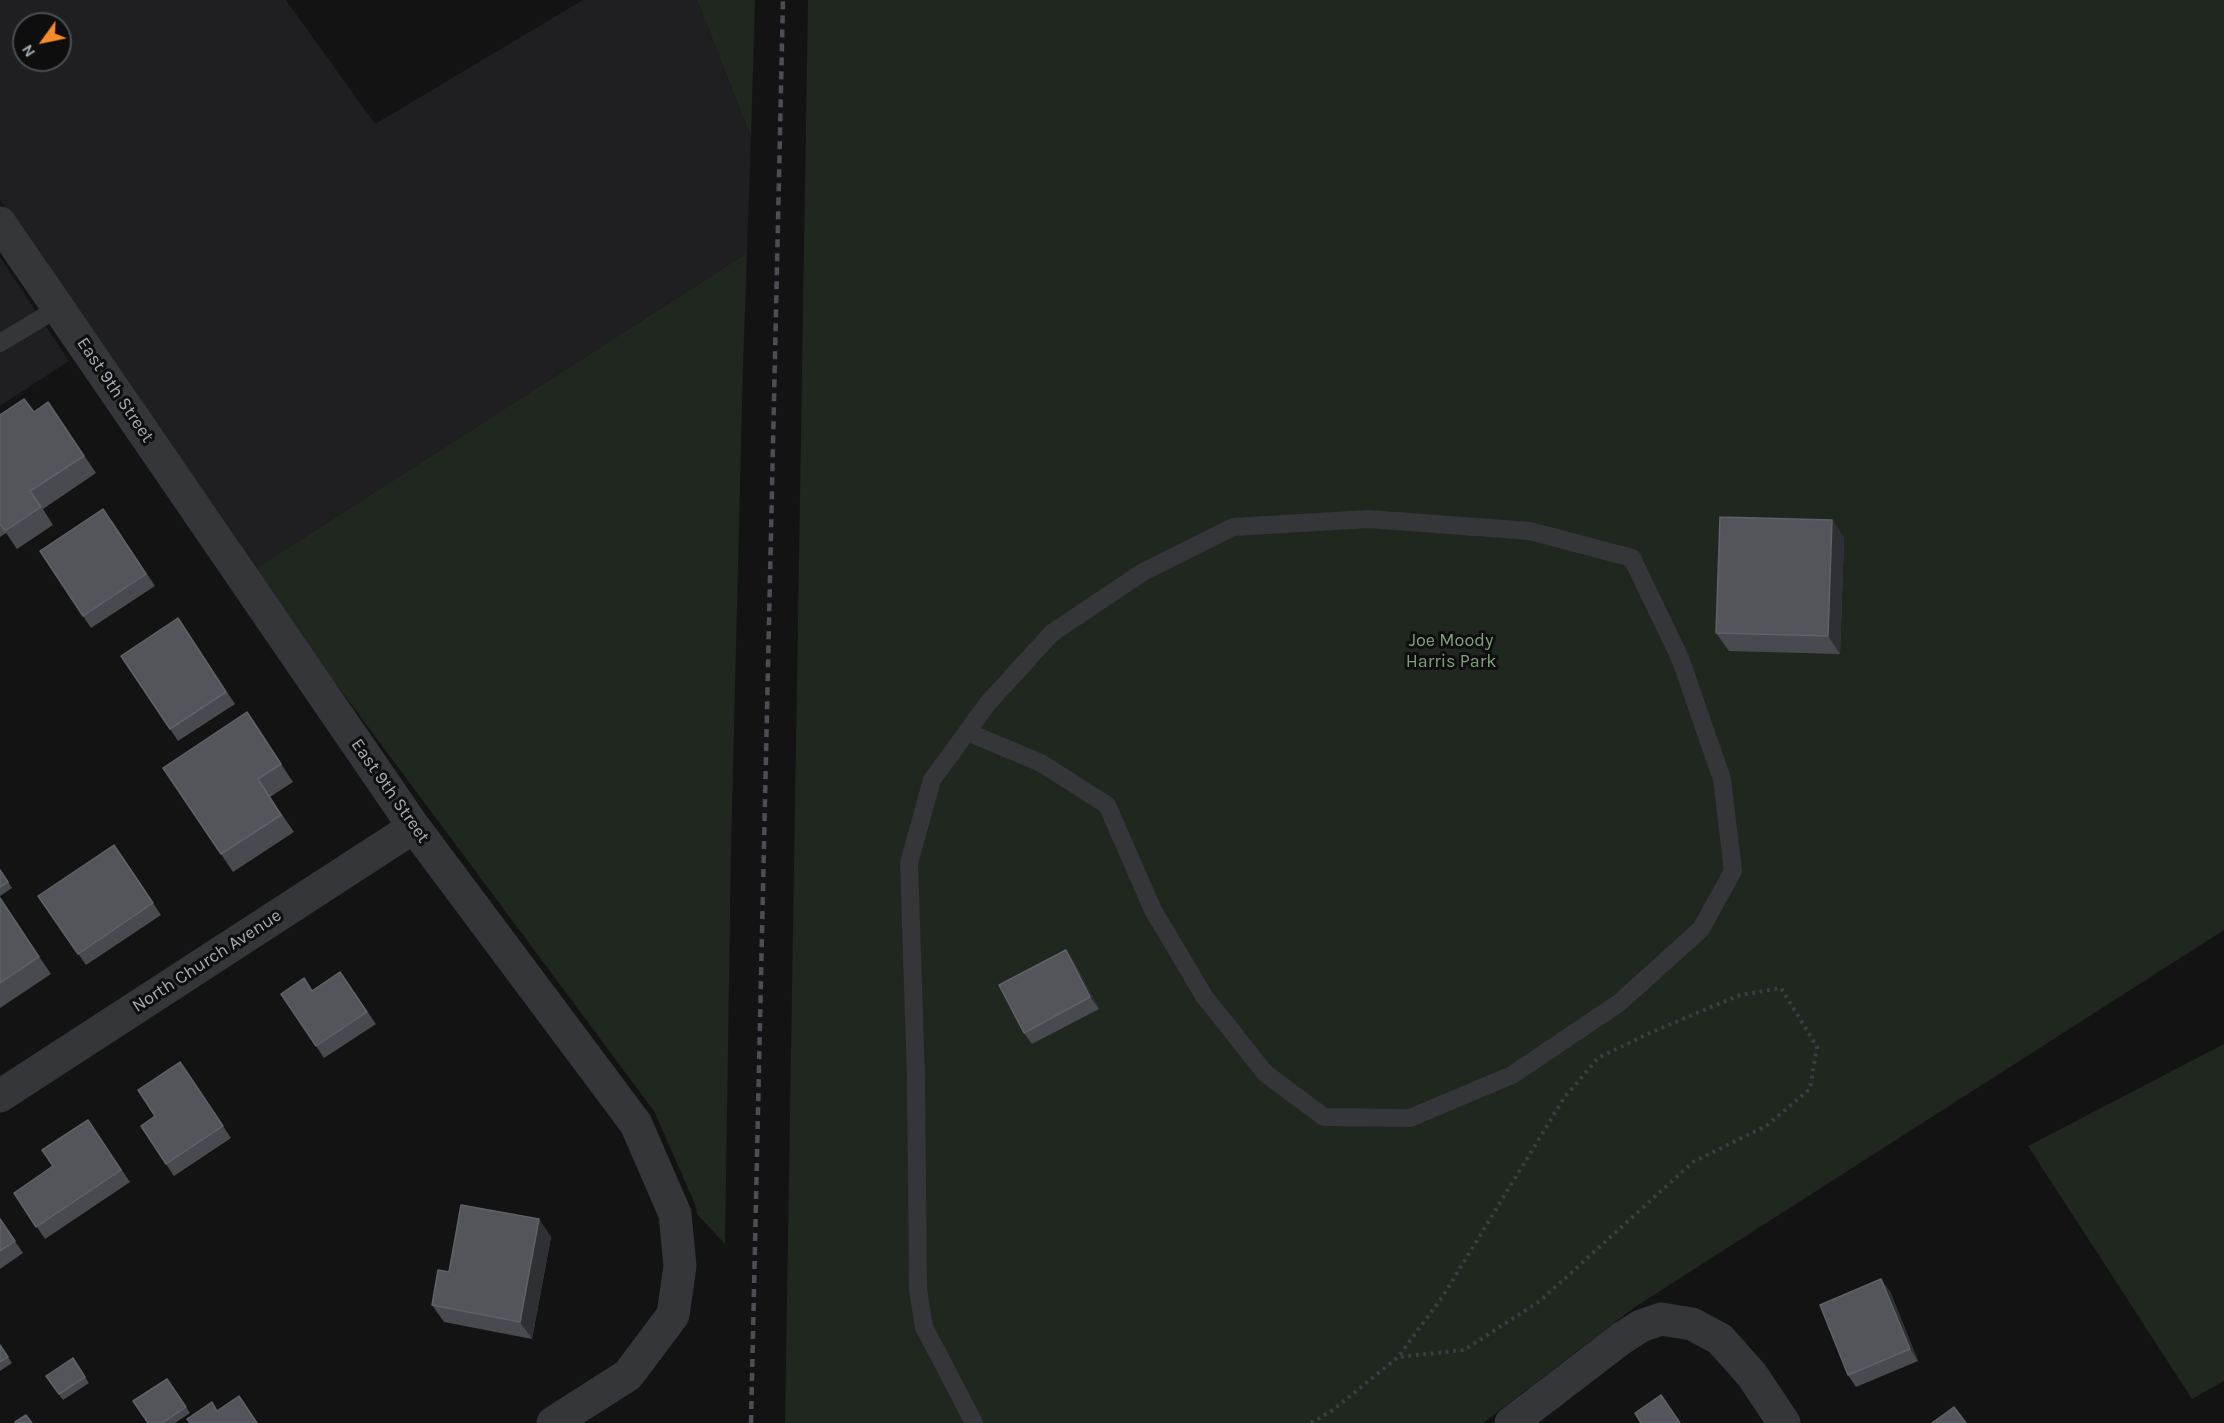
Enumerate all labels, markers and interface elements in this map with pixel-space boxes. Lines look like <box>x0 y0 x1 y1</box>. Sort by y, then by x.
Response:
north arrow <box>12 12 72 72</box>
text: N <box>17 41 39 61</box>
street label: East 9th Street <box>72 333 158 447</box>
park label: Joe Moody Harris Park <box>1406 630 1496 672</box>
street label: East 9th Street <box>346 735 434 847</box>
street label: North Church Avenue <box>128 905 286 1017</box>

